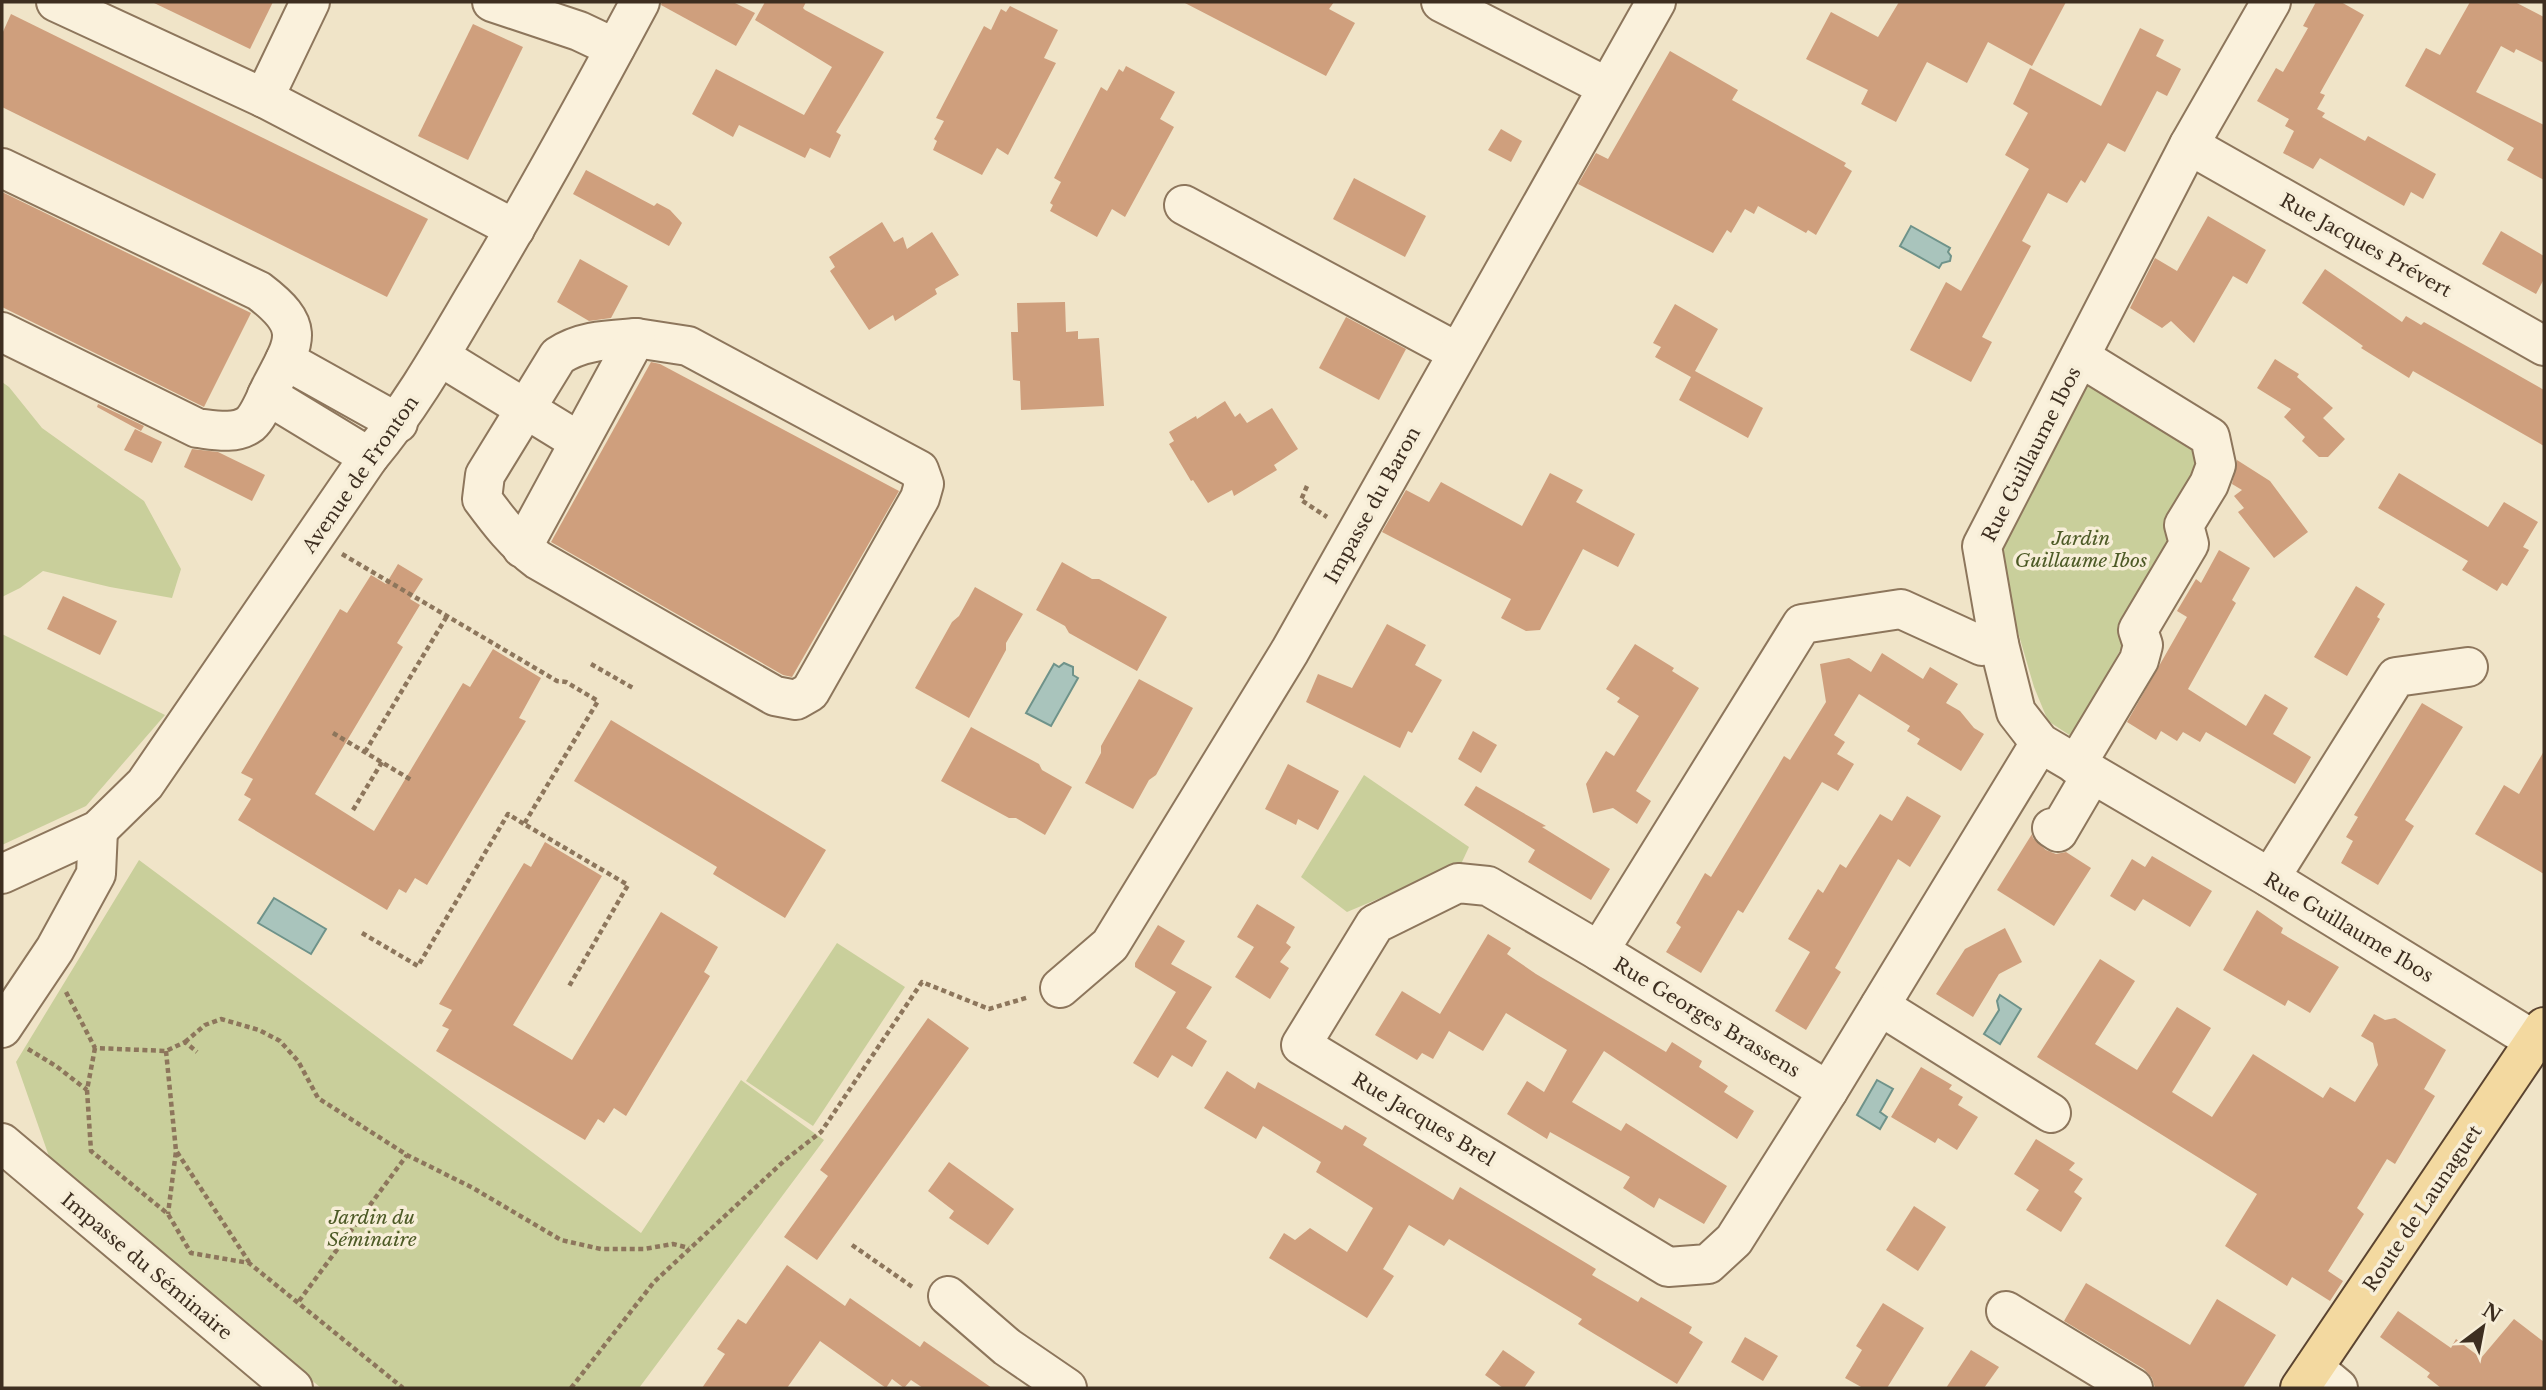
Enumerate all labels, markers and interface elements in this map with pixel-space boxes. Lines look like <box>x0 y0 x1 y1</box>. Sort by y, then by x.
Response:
street label: Rue Jacques Prévert <box>2276 189 2456 303</box>
street label: Rue Guillaume Ibos <box>1977 363 2086 546</box>
street label: Avenue de Fronton <box>297 391 423 558</box>
street label: Impasse du Baron <box>1320 423 1425 588</box>
park label: Jardin Guillaume Ibos <box>2015 527 2147 572</box>
street label: Rue Guillaume Ibos <box>2260 868 2438 987</box>
street label: Rue Georges Brassens <box>1609 953 1804 1082</box>
street label: Rue Jacques Brel <box>1348 1068 1499 1171</box>
street label: Route de Launaguet <box>2358 1120 2487 1296</box>
street label: Impasse du Séminaire <box>56 1188 237 1345</box>
park label: Jardin du Séminaire <box>327 1206 417 1251</box>
north arrow <box>2448 1292 2518 1362</box>
text: N <box>2478 1299 2506 1328</box>

